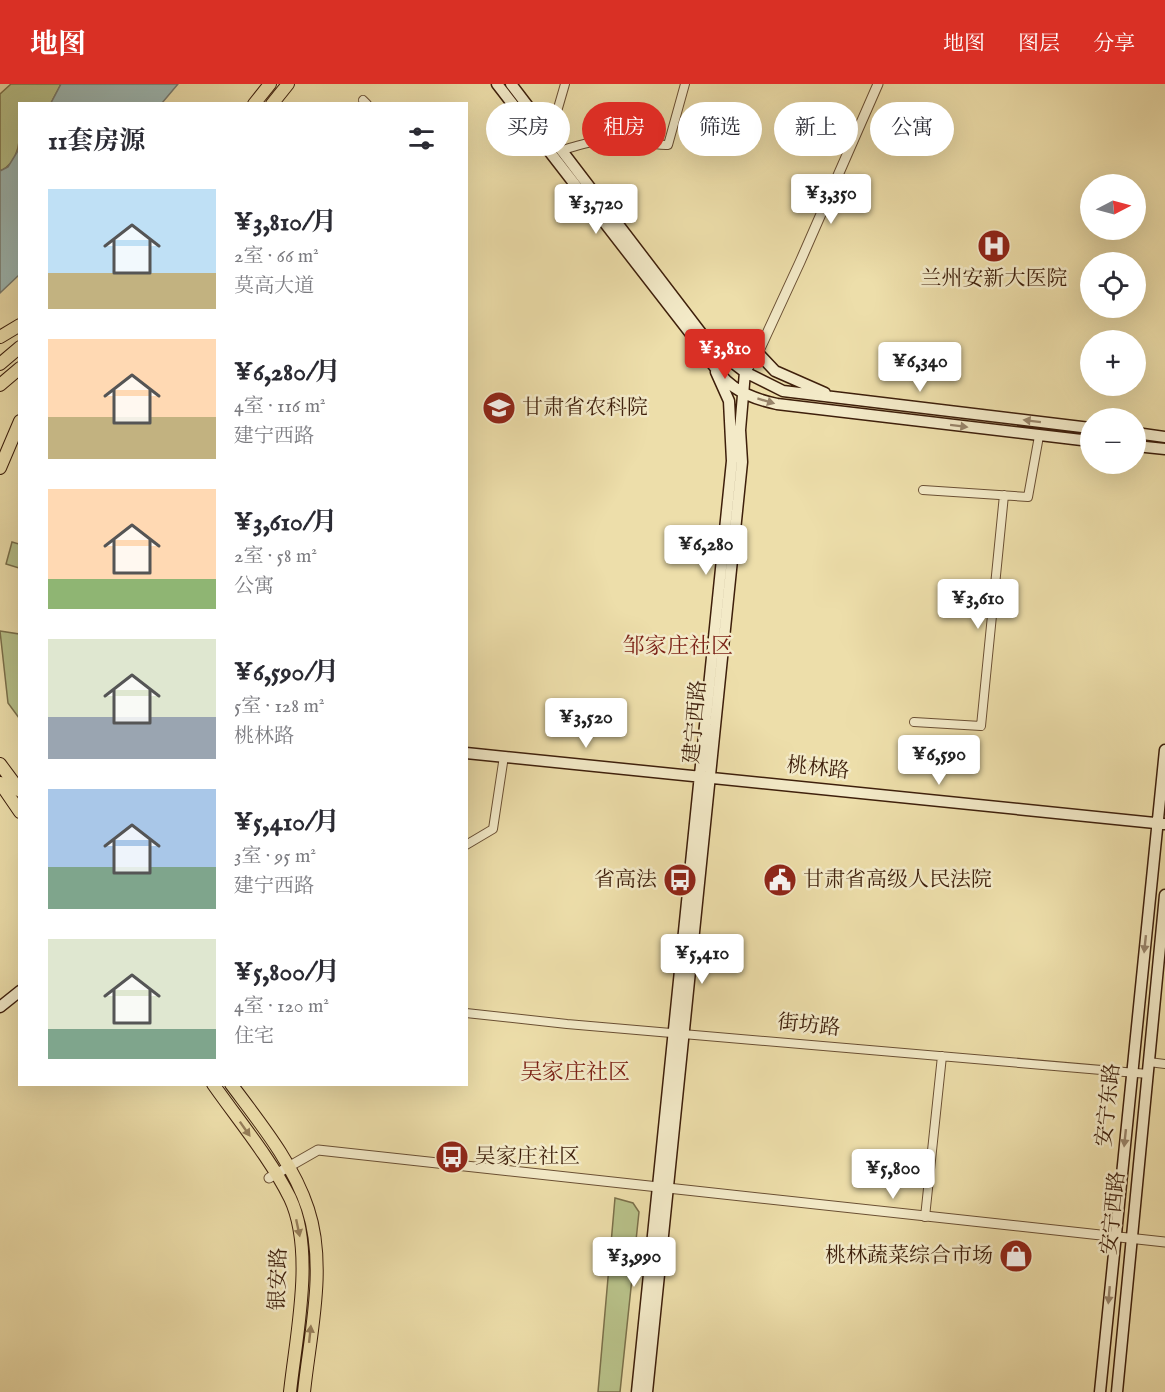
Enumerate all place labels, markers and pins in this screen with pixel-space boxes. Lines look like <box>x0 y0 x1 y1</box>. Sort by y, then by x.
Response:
pin: ¥3,350 <box>782 174 880 225</box>
pin: ¥3,720 <box>547 184 645 235</box>
hospital icon: 兰州安新大医院 <box>976 228 1012 264</box>
place label: 兰州安新大医院 <box>921 266 1068 293</box>
pin: ¥3,810 <box>676 329 774 380</box>
pin: ¥6,340 <box>871 342 969 393</box>
school or university icon: 甘肃省农科院 <box>481 390 517 426</box>
place label: 甘肃省农科院 <box>522 395 648 422</box>
pin: ¥6,280 <box>657 525 755 576</box>
pin: ¥3,610 <box>929 579 1027 630</box>
pin: ¥3,520 <box>537 698 635 749</box>
pin: ¥6,590 <box>890 735 988 786</box>
bus stop icon: 省高法 <box>662 862 698 898</box>
public building icon: 甘肃省高级人民法院 <box>762 862 798 898</box>
place label: 省高法 <box>594 867 657 894</box>
place label: 甘肃省高级人民法院 <box>803 867 992 894</box>
pin: ¥5,410 <box>653 934 751 985</box>
bus stop icon: 吴家庄社区 <box>434 1139 470 1175</box>
place label: 吴家庄社区 <box>475 1144 580 1171</box>
pin: ¥5,800 <box>844 1149 942 1200</box>
pin: ¥3,990 <box>585 1237 683 1288</box>
shop icon: 桃林蔬菜综合市场 <box>998 1238 1034 1274</box>
place label: 桃林蔬菜综合市场 <box>825 1243 993 1270</box>

